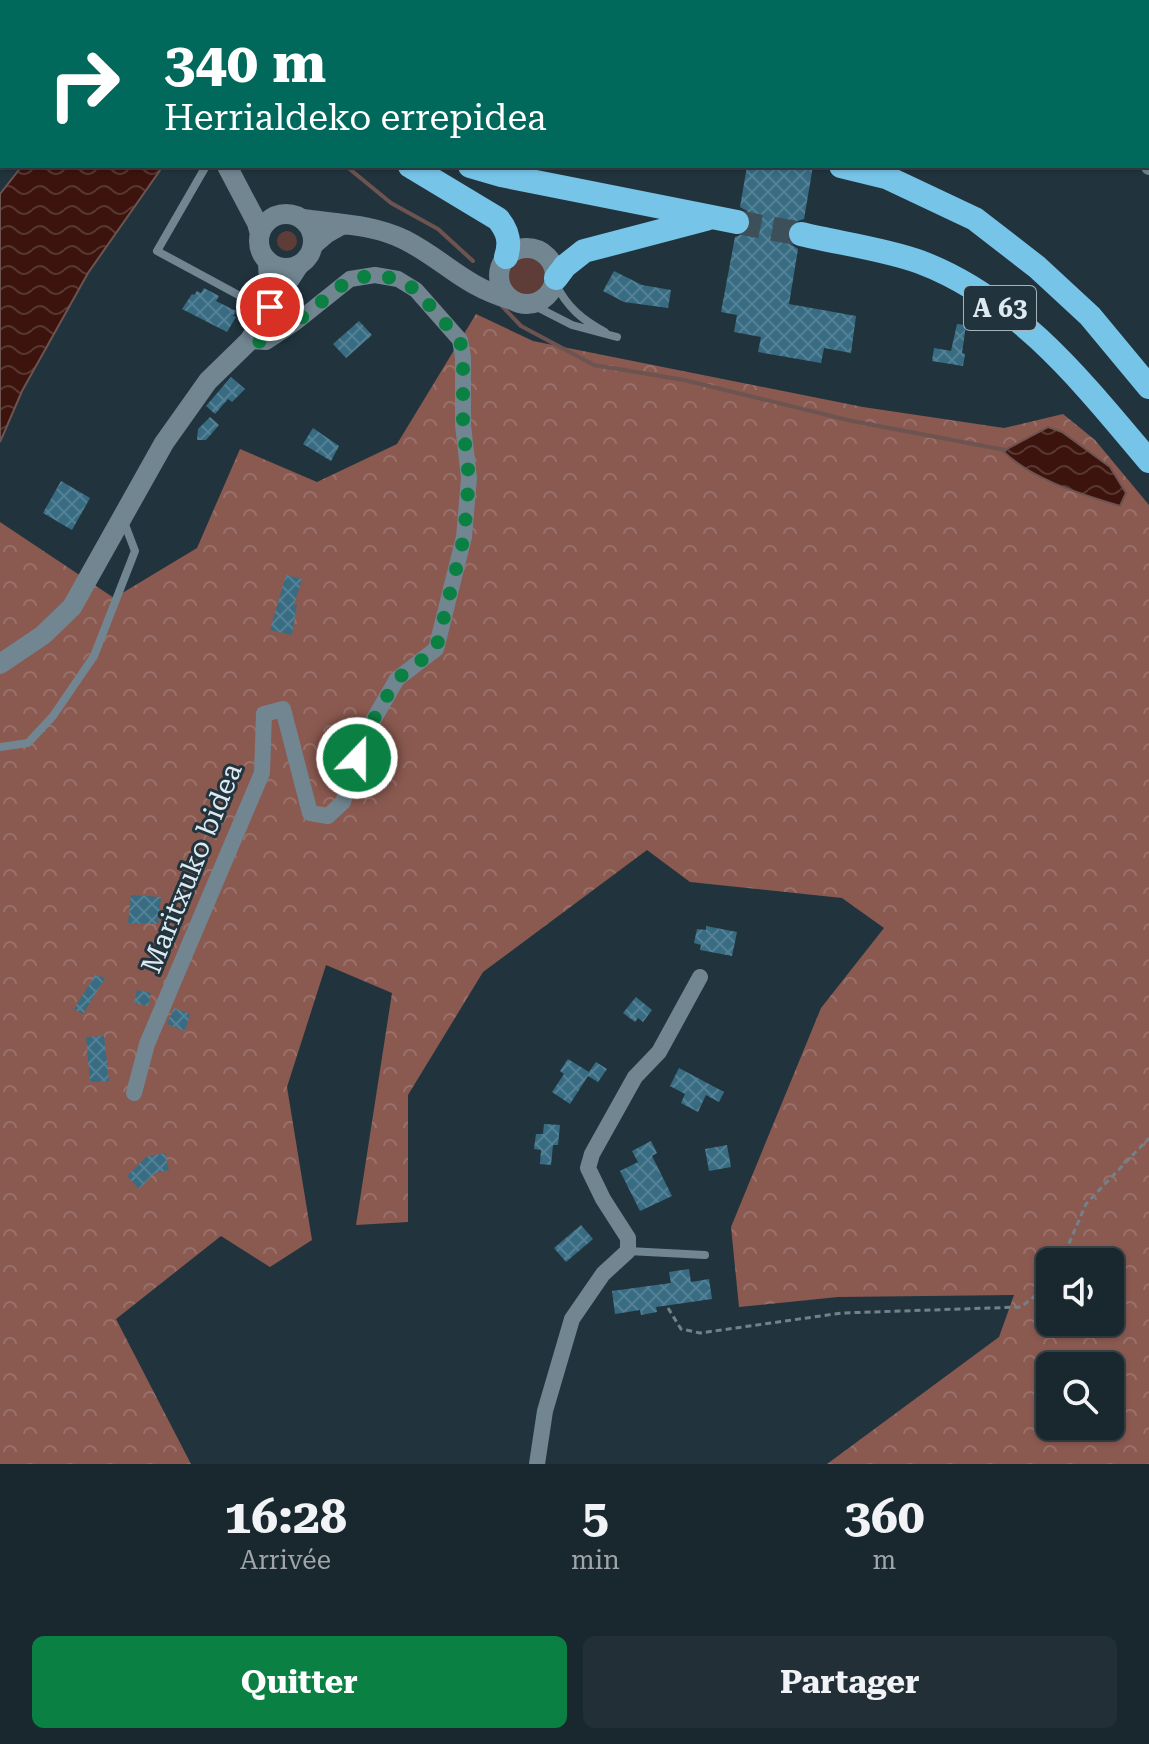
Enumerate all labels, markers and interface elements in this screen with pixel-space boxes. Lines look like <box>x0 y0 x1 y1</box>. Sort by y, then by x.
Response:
text: 340 m <box>164 30 326 96</box>
icon: right <box>32 32 136 136</box>
text: Herrialdeko errepidea <box>164 97 547 139</box>
pin <box>236 273 304 341</box>
icon: arrive <box>248 285 292 329</box>
road number: A 63 <box>964 286 1036 330</box>
position arrow <box>315 716 399 800</box>
street label: Maritxuko bidea <box>134 758 249 978</box>
map controls <box>1036 1248 1124 1440</box>
button: sound <box>1036 1248 1124 1336</box>
button: search <box>1036 1352 1124 1440</box>
text: 16:28 <box>224 1489 347 1545</box>
text: 5 <box>582 1489 609 1545</box>
text: 360 <box>844 1489 925 1545</box>
text: Arrivée <box>240 1545 331 1575</box>
text: min <box>571 1545 620 1575</box>
text: m <box>873 1545 896 1575</box>
button: Quitter <box>32 1636 567 1728</box>
button: Partager <box>583 1636 1117 1728</box>

